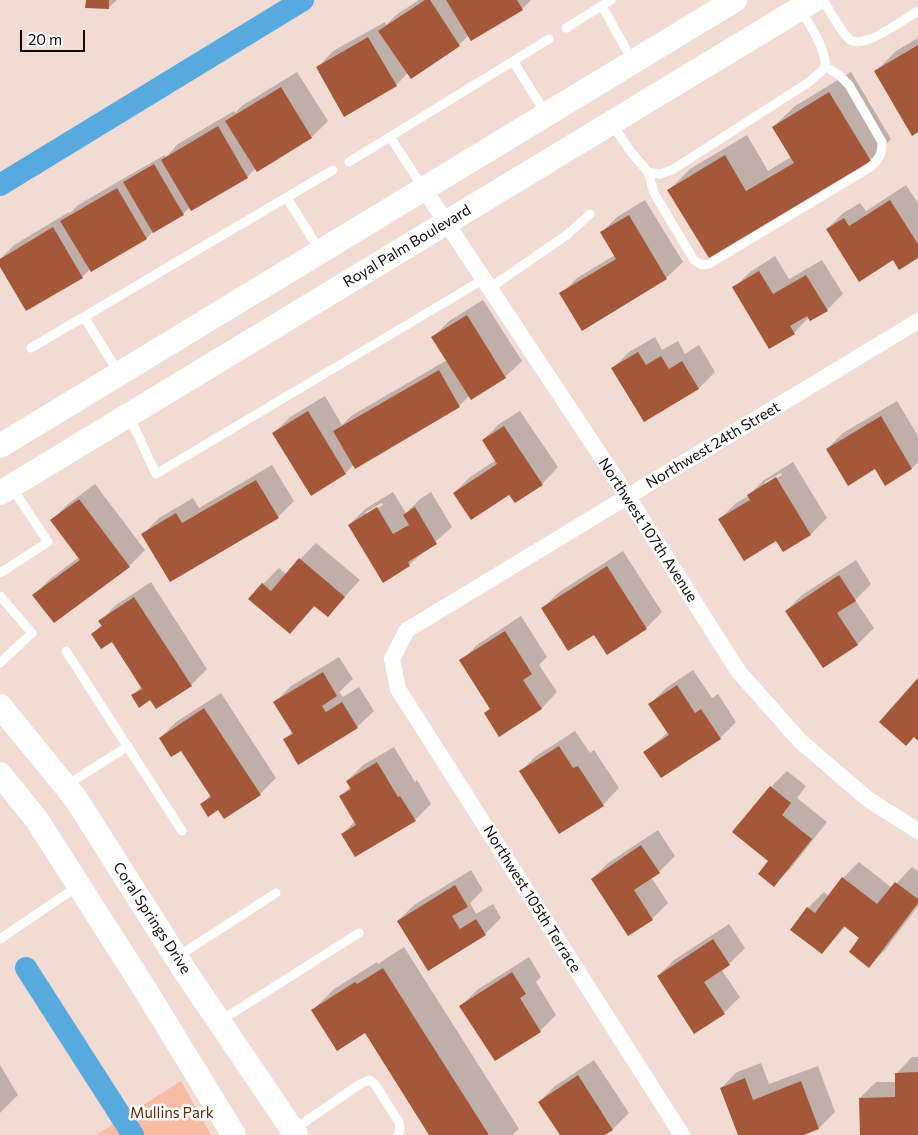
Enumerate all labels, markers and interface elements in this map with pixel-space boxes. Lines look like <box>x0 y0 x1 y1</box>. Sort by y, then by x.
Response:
scale bar <box>22 20 88 52</box>
text: 20 m <box>28 30 62 48</box>
street label: Royal Palm Boulevard <box>340 201 474 291</box>
street label: Northwest 24th Street <box>643 398 783 492</box>
street label: Northwest 107th Avenue <box>595 455 701 605</box>
street label: Northwest 105th Terrace <box>479 822 585 976</box>
street label: Coral Springs Drive <box>109 859 195 977</box>
park label: Mullins Park <box>130 1104 214 1122</box>

